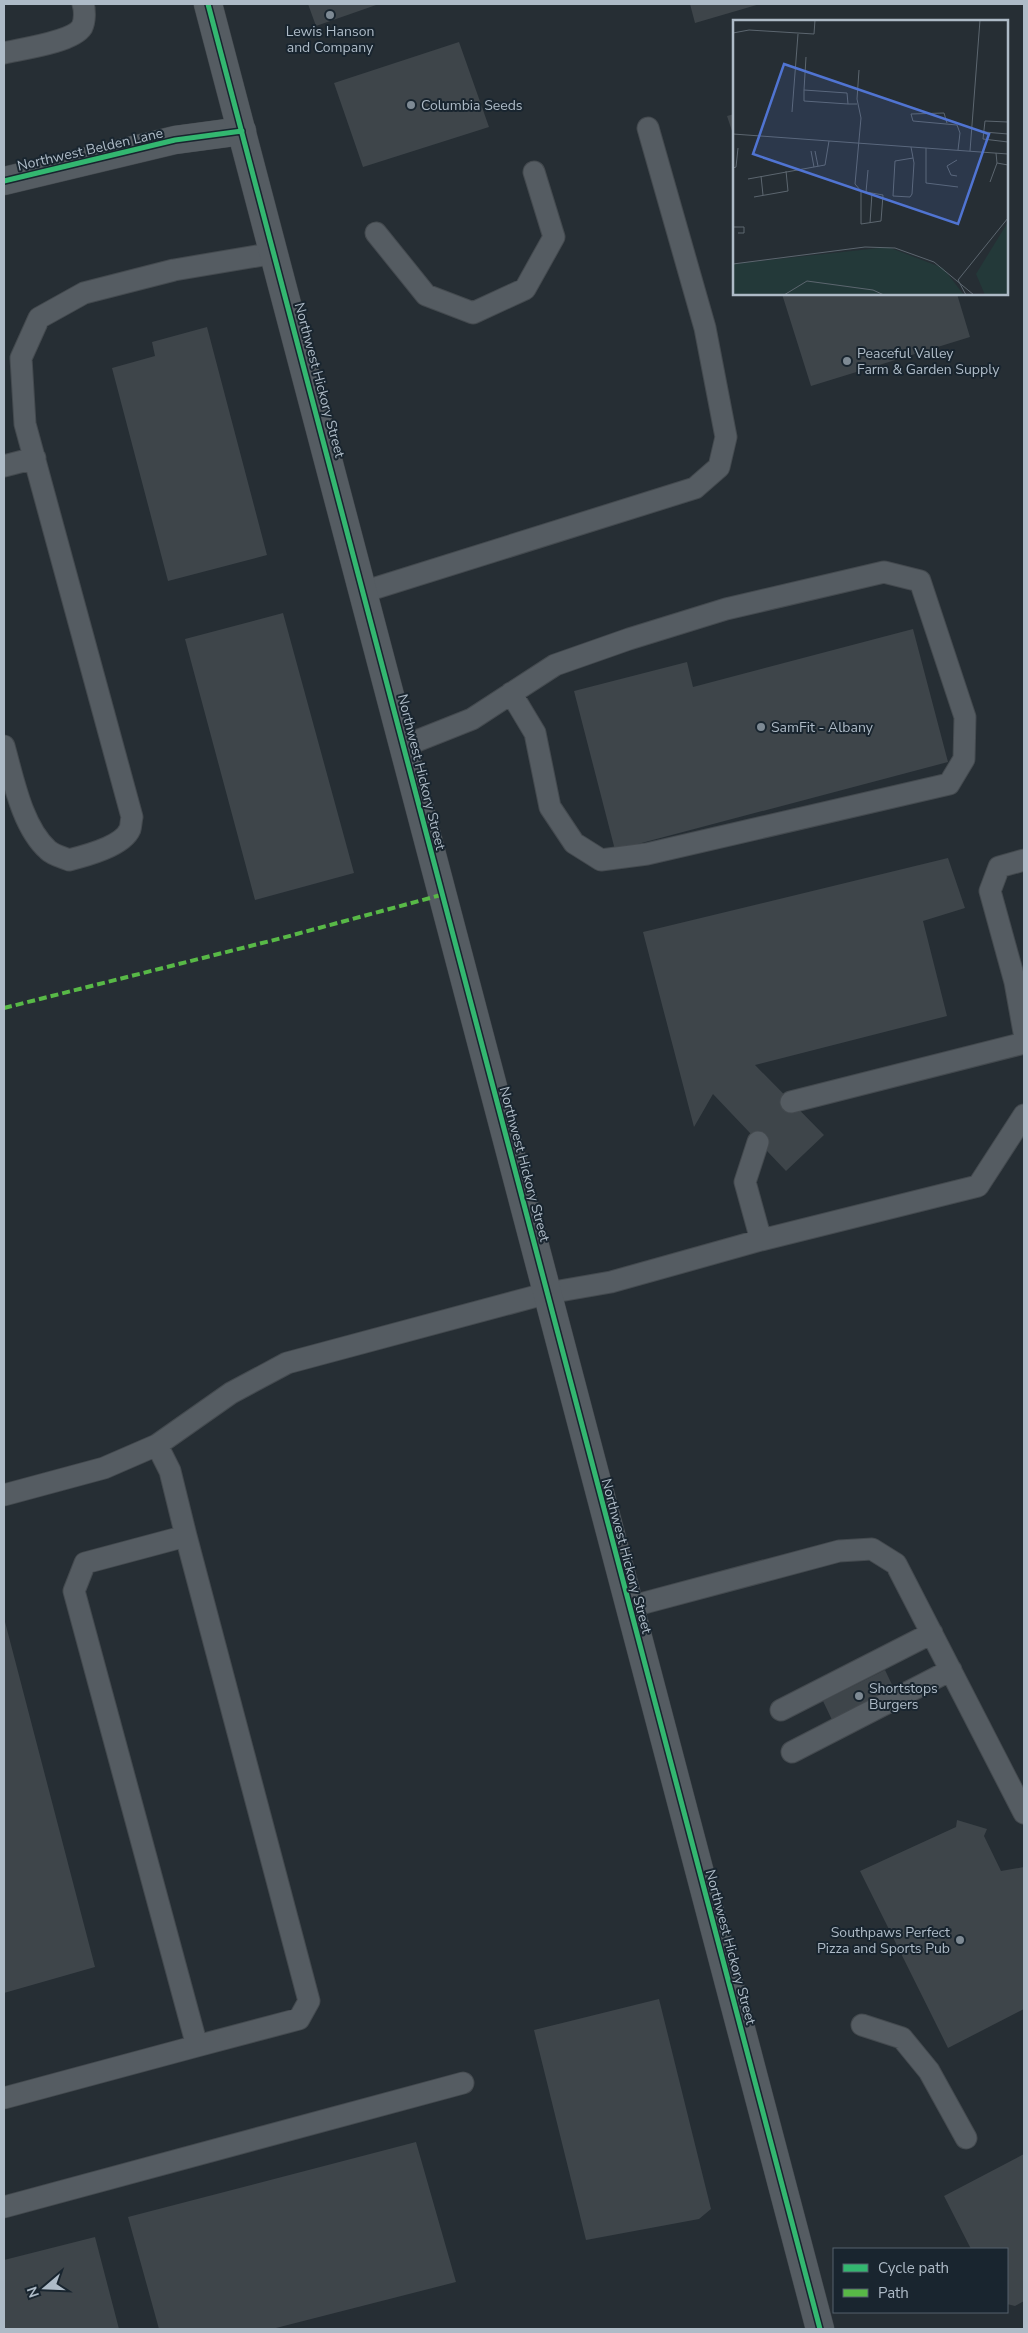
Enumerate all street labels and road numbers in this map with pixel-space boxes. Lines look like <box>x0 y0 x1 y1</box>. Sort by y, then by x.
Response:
street label: Northwest Belden Lane <box>15 123 165 176</box>
street label: Northwest Hickory Street <box>290 300 349 460</box>
street label: Northwest Hickory Street <box>393 692 450 852</box>
street label: Northwest Hickory Street <box>495 1084 554 1244</box>
street label: Northwest Hickory Street <box>597 1476 656 1636</box>
street label: Northwest Hickory Street <box>701 1867 760 2027</box>

